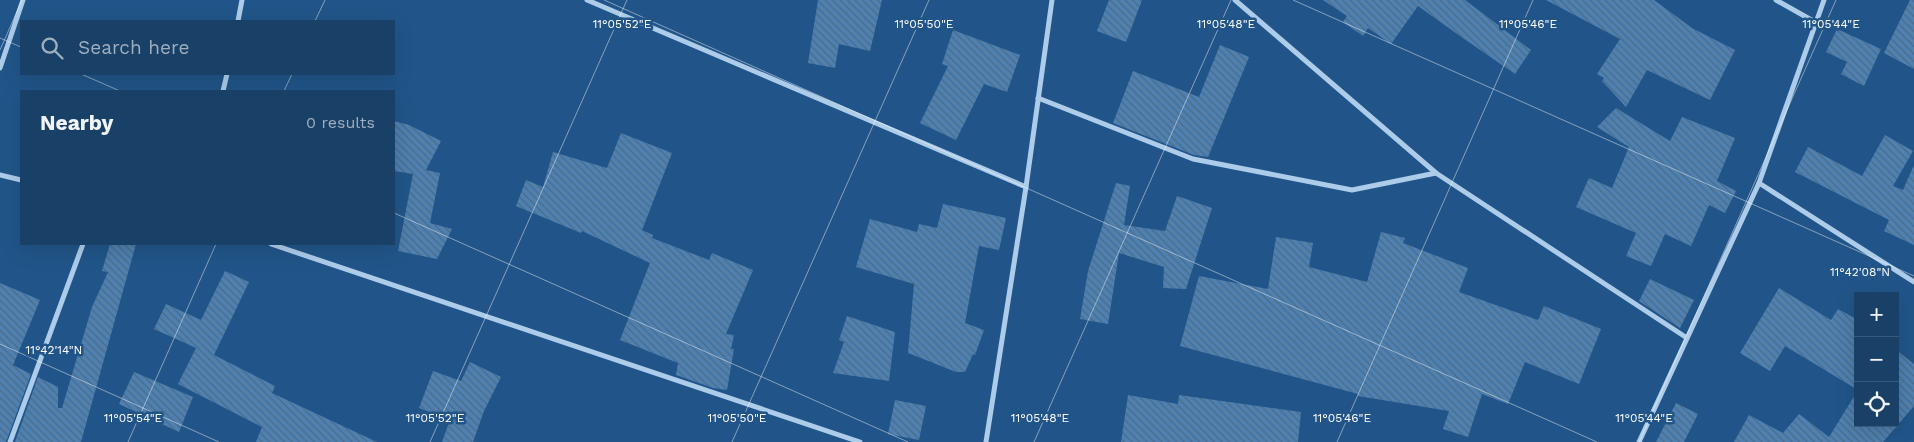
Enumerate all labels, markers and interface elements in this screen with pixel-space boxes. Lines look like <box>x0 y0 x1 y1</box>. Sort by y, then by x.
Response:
text: 11°05'52"E <box>593 17 652 31</box>
text: 11°05'50"E <box>894 17 954 31</box>
text: 11°05'48"E <box>1197 17 1255 31</box>
text: 11°05'46"E <box>1499 17 1557 31</box>
text: 11°05'44"E <box>1802 17 1860 31</box>
search box <box>20 20 395 75</box>
icon: search <box>38 34 66 62</box>
text: Search here <box>78 36 189 59</box>
text: Nearby <box>40 110 113 135</box>
text: 0 results <box>306 113 375 132</box>
text: 11°42'08"N <box>1830 265 1890 279</box>
map controls <box>1854 292 1899 427</box>
button: + <box>1854 292 1899 337</box>
button: − <box>1854 337 1899 382</box>
text: 11°42'14"N <box>26 343 82 357</box>
button: locate <box>1854 382 1899 427</box>
text: 11°05'54"E <box>104 411 163 425</box>
text: 11°05'52"E <box>406 411 465 425</box>
text: 11°05'50"E <box>707 411 767 425</box>
text: 11°05'48"E <box>1011 411 1069 425</box>
text: 11°05'46"E <box>1313 411 1371 425</box>
text: 11°05'44"E <box>1615 411 1673 425</box>

